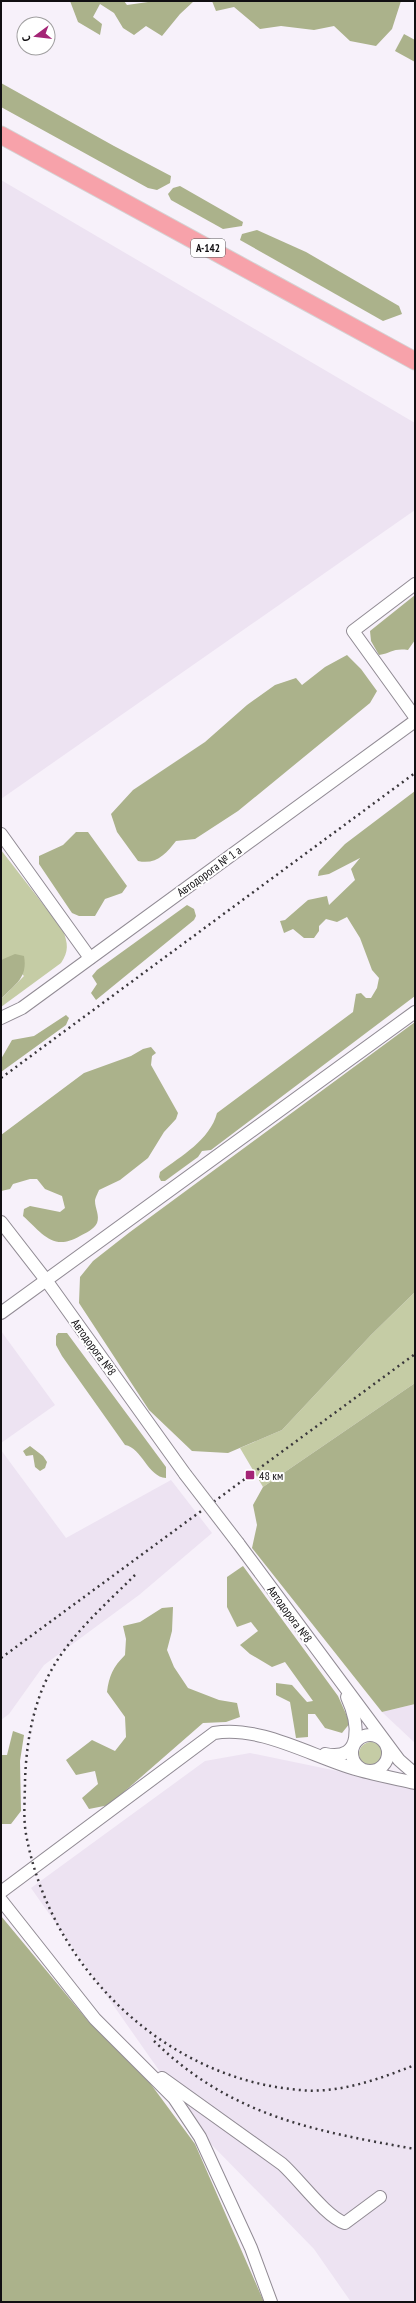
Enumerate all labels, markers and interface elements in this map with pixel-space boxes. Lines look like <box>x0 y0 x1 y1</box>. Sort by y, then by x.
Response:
north arrow <box>16 16 56 56</box>
text: С <box>19 34 34 43</box>
road number: А-142 <box>191 239 225 257</box>
street label: Автодорога № 1 а <box>174 842 244 900</box>
street label: Автодорога №8 <box>68 1316 120 1378</box>
place label: 48 км <box>259 1468 283 1483</box>
marker: 48 км <box>244 1469 256 1481</box>
street label: Автодорога №8 <box>264 1583 316 1645</box>

